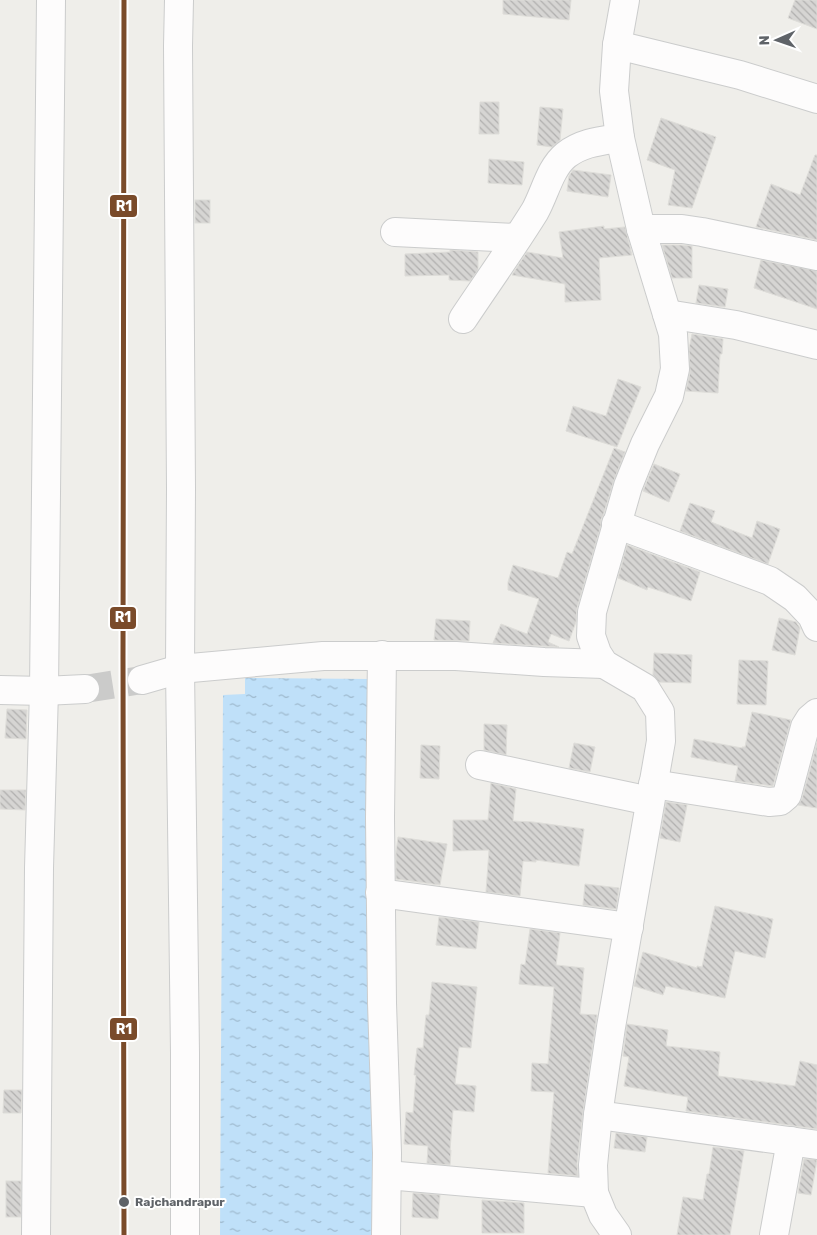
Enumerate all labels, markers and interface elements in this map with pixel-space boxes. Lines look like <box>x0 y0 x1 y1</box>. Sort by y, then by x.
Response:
north arrow <box>752 15 802 65</box>
text: N <box>756 35 773 46</box>
line badge: R1 <box>109 194 138 218</box>
text: R1 <box>116 198 132 215</box>
line badge: R1 <box>109 606 137 630</box>
text: R1 <box>115 609 131 626</box>
line badge: R1 <box>109 1017 138 1041</box>
text: R1 <box>116 1021 132 1038</box>
marker: Rajchandrapur <box>117 1195 131 1209</box>
place label: Rajchandrapur <box>135 1195 225 1209</box>

